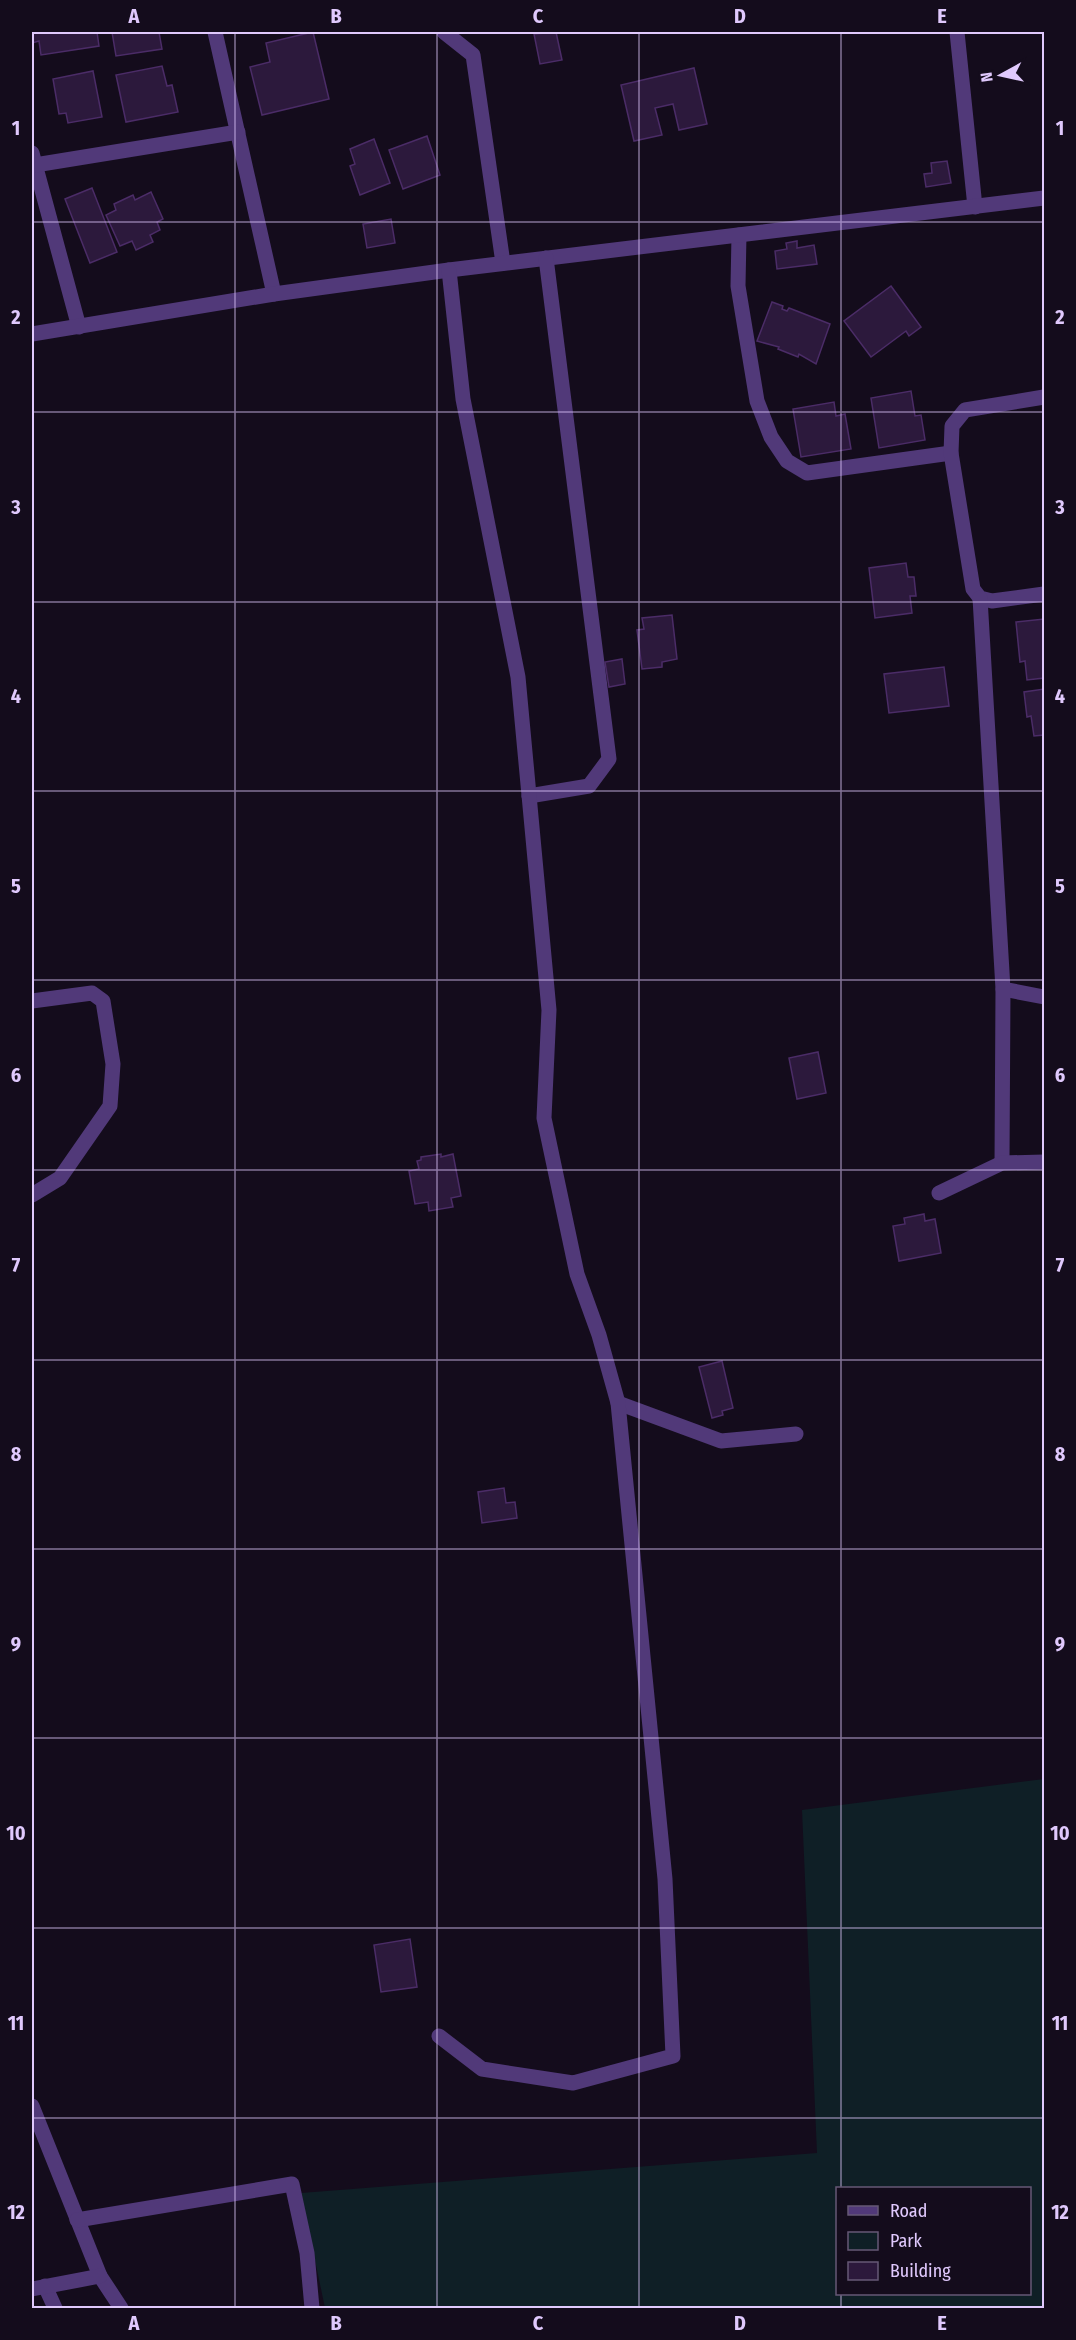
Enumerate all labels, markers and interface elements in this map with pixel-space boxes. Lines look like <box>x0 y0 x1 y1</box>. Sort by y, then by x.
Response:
text: A <box>128 4 141 28</box>
text: B <box>330 4 342 28</box>
text: C <box>533 4 544 28</box>
text: D <box>734 4 746 28</box>
text: E <box>937 4 947 28</box>
north arrow <box>971 45 1031 105</box>
text: N <box>977 71 997 83</box>
text: 1 <box>12 116 20 140</box>
text: 1 <box>1056 116 1064 140</box>
text: 2 <box>10 305 21 329</box>
text: 2 <box>1054 305 1065 329</box>
text: 3 <box>10 495 21 519</box>
text: 3 <box>1054 495 1065 519</box>
text: 4 <box>11 684 21 708</box>
text: 4 <box>1055 684 1065 708</box>
text: 5 <box>11 874 21 898</box>
text: 5 <box>1055 874 1065 898</box>
text: 6 <box>11 1063 21 1087</box>
text: 6 <box>1055 1063 1065 1087</box>
text: 7 <box>12 1253 21 1277</box>
text: 7 <box>1056 1253 1065 1277</box>
text: 8 <box>11 1442 22 1466</box>
text: 8 <box>1055 1442 1066 1466</box>
text: 9 <box>11 1632 21 1656</box>
text: 9 <box>1055 1632 1065 1656</box>
text: 10 <box>6 1821 26 1845</box>
text: 10 <box>1050 1821 1070 1845</box>
text: 11 <box>8 2011 24 2035</box>
text: 11 <box>1052 2011 1068 2035</box>
legend <box>836 2187 1031 2295</box>
text: 12 <box>7 2200 25 2224</box>
text: Road <box>890 2200 927 2222</box>
text: 12 <box>1051 2200 1069 2224</box>
text: Park <box>890 2230 923 2252</box>
text: Building <box>890 2260 951 2282</box>
text: A <box>128 2311 141 2335</box>
text: B <box>330 2311 342 2335</box>
text: C <box>533 2311 544 2335</box>
text: D <box>734 2311 746 2335</box>
text: E <box>937 2311 947 2335</box>

